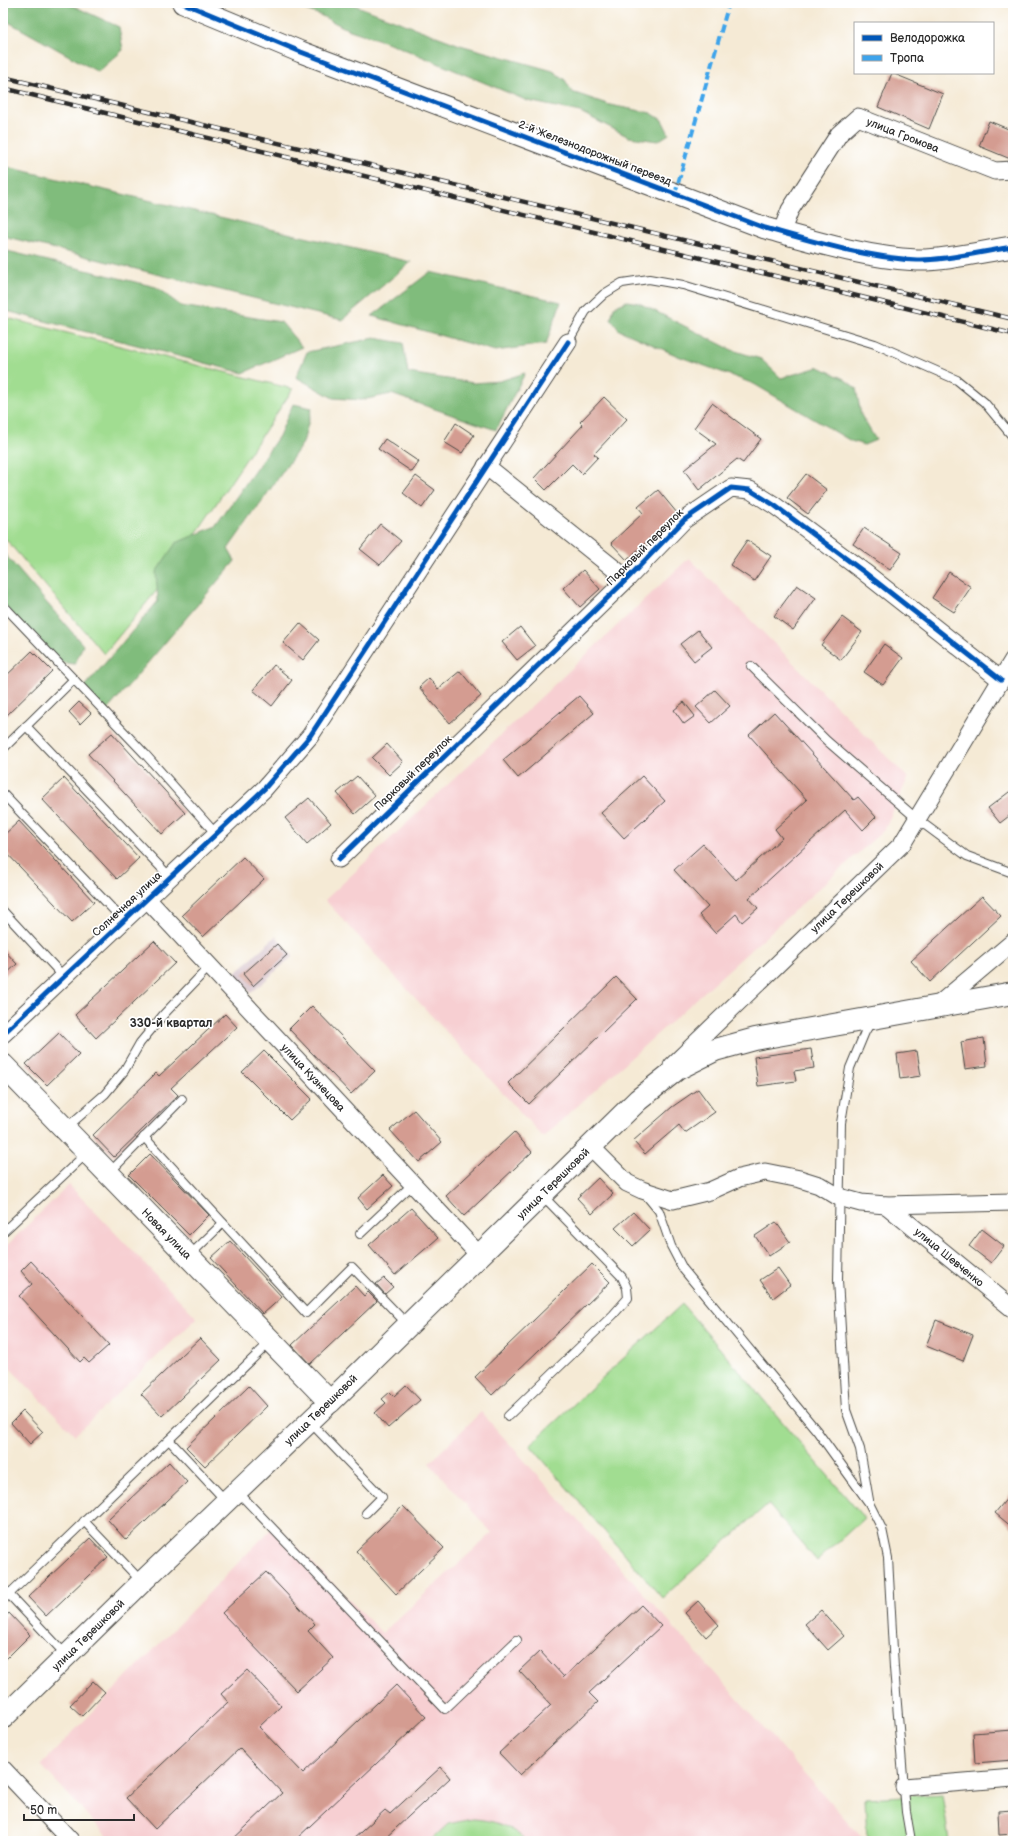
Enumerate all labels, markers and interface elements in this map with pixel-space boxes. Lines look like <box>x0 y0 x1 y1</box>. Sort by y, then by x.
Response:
legend <box>854 22 994 74</box>
text: Велодорожка <box>890 31 965 46</box>
text: Тропа <box>890 51 924 66</box>
street label: улица Громова <box>865 115 942 155</box>
street label: 2-й Железнодорожный переезд <box>517 118 674 188</box>
street label: Парковый переулок <box>604 506 686 588</box>
street label: Парковый переулок <box>371 732 455 813</box>
street label: улица Терешковой <box>808 859 886 935</box>
street label: Солнечная улица <box>90 868 165 939</box>
district label: 330-й квартал <box>130 1016 213 1031</box>
street label: улица Кузнецова <box>279 1041 348 1114</box>
street label: улица Терешковой <box>514 1145 592 1222</box>
street label: Новая улица <box>139 1206 195 1262</box>
street label: улица Шевченко <box>912 1225 987 1289</box>
street label: улица Терешковой <box>282 1372 360 1448</box>
street label: улица Терешковой <box>49 1597 127 1673</box>
scale bar <box>24 1796 134 1822</box>
text: 50 m <box>30 1803 57 1818</box>

